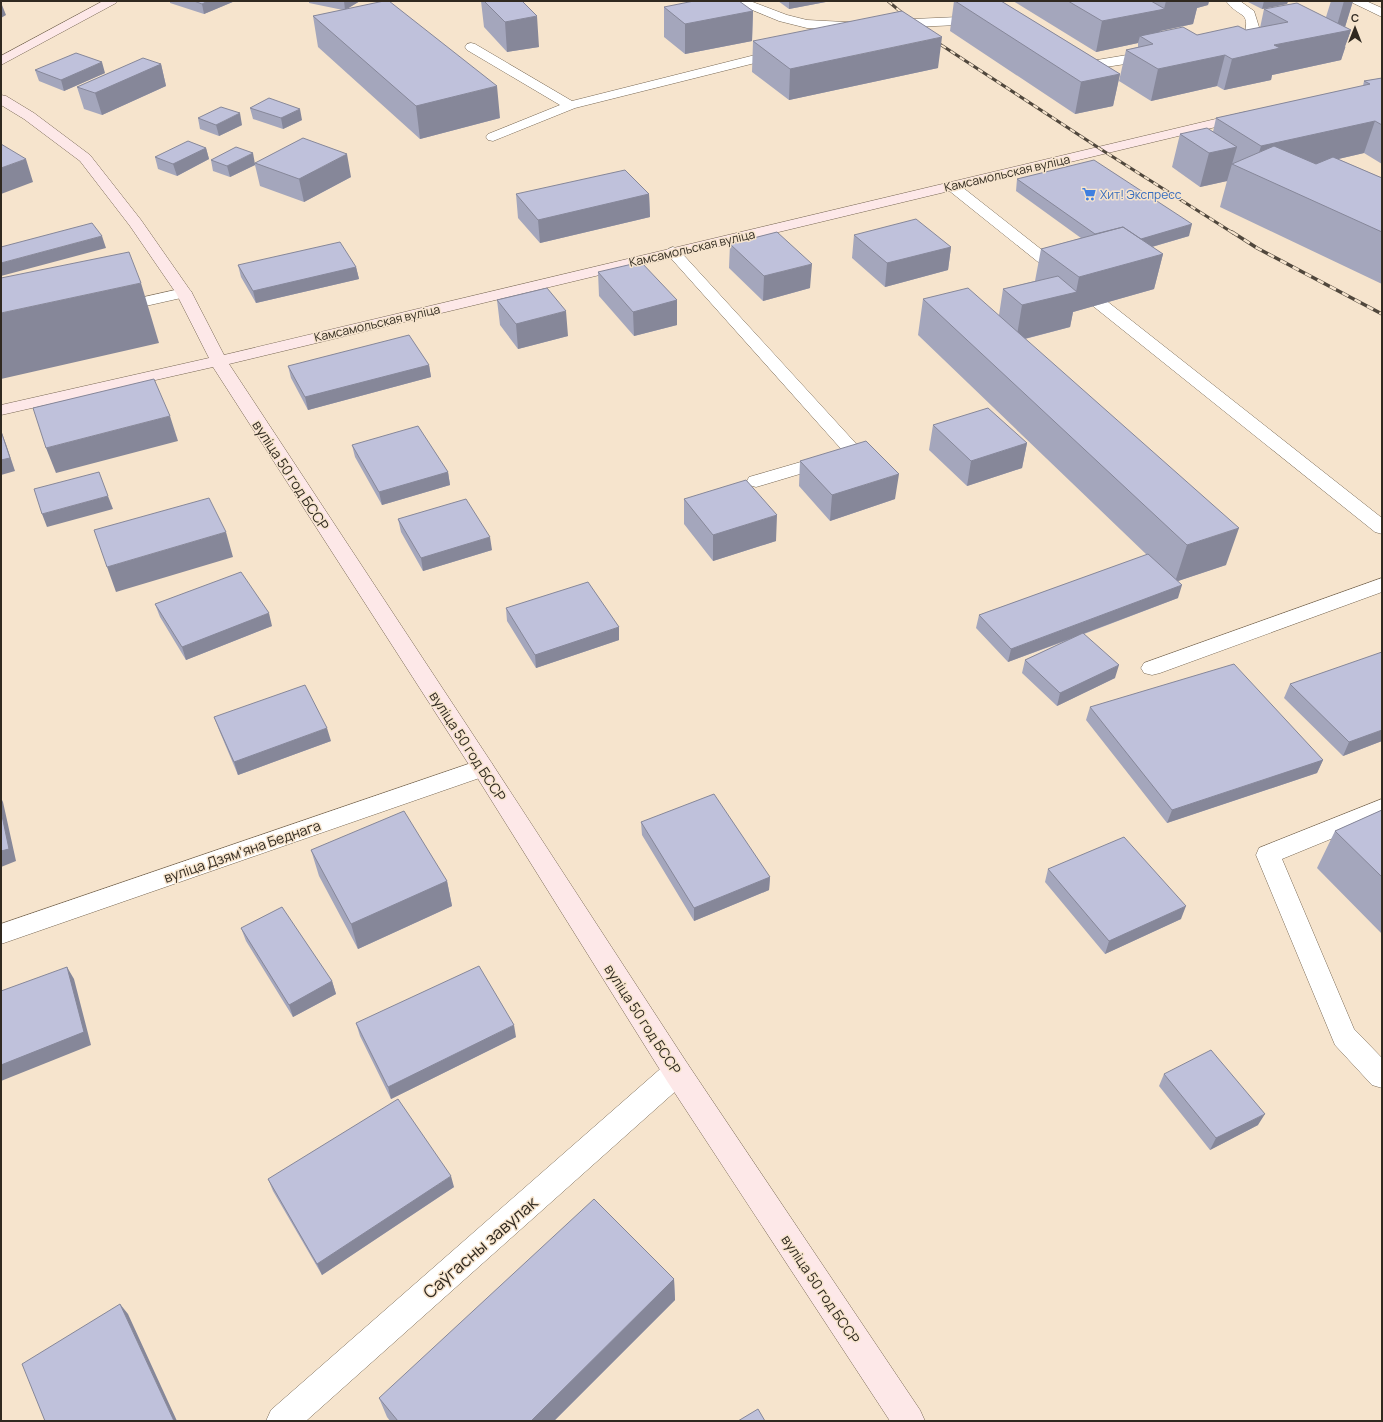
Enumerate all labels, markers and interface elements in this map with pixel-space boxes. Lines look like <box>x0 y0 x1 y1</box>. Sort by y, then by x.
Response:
north arrow <box>1335 8 1375 48</box>
text: С <box>1351 10 1359 25</box>
street label: Камсамольская вуліца <box>942 150 1072 196</box>
supermarket icon: Хит! Экспресс <box>1081 186 1097 202</box>
place label: Хит! Экспресс <box>1100 186 1182 203</box>
street label: Камсамольская вуліца <box>627 225 757 271</box>
street label: Камсамольская вуліца <box>312 300 442 346</box>
street label: вуліца 50 год БССР <box>248 416 334 534</box>
street label: вуліца 50 год БССР <box>425 687 511 805</box>
street label: вуліца Дзямʼяна Беднага <box>161 815 323 887</box>
street label: вуліца 50 год БССР <box>600 960 686 1078</box>
street label: Саўгасны завулак <box>418 1190 543 1303</box>
street label: вуліца 50 год БССР <box>778 1231 865 1348</box>

